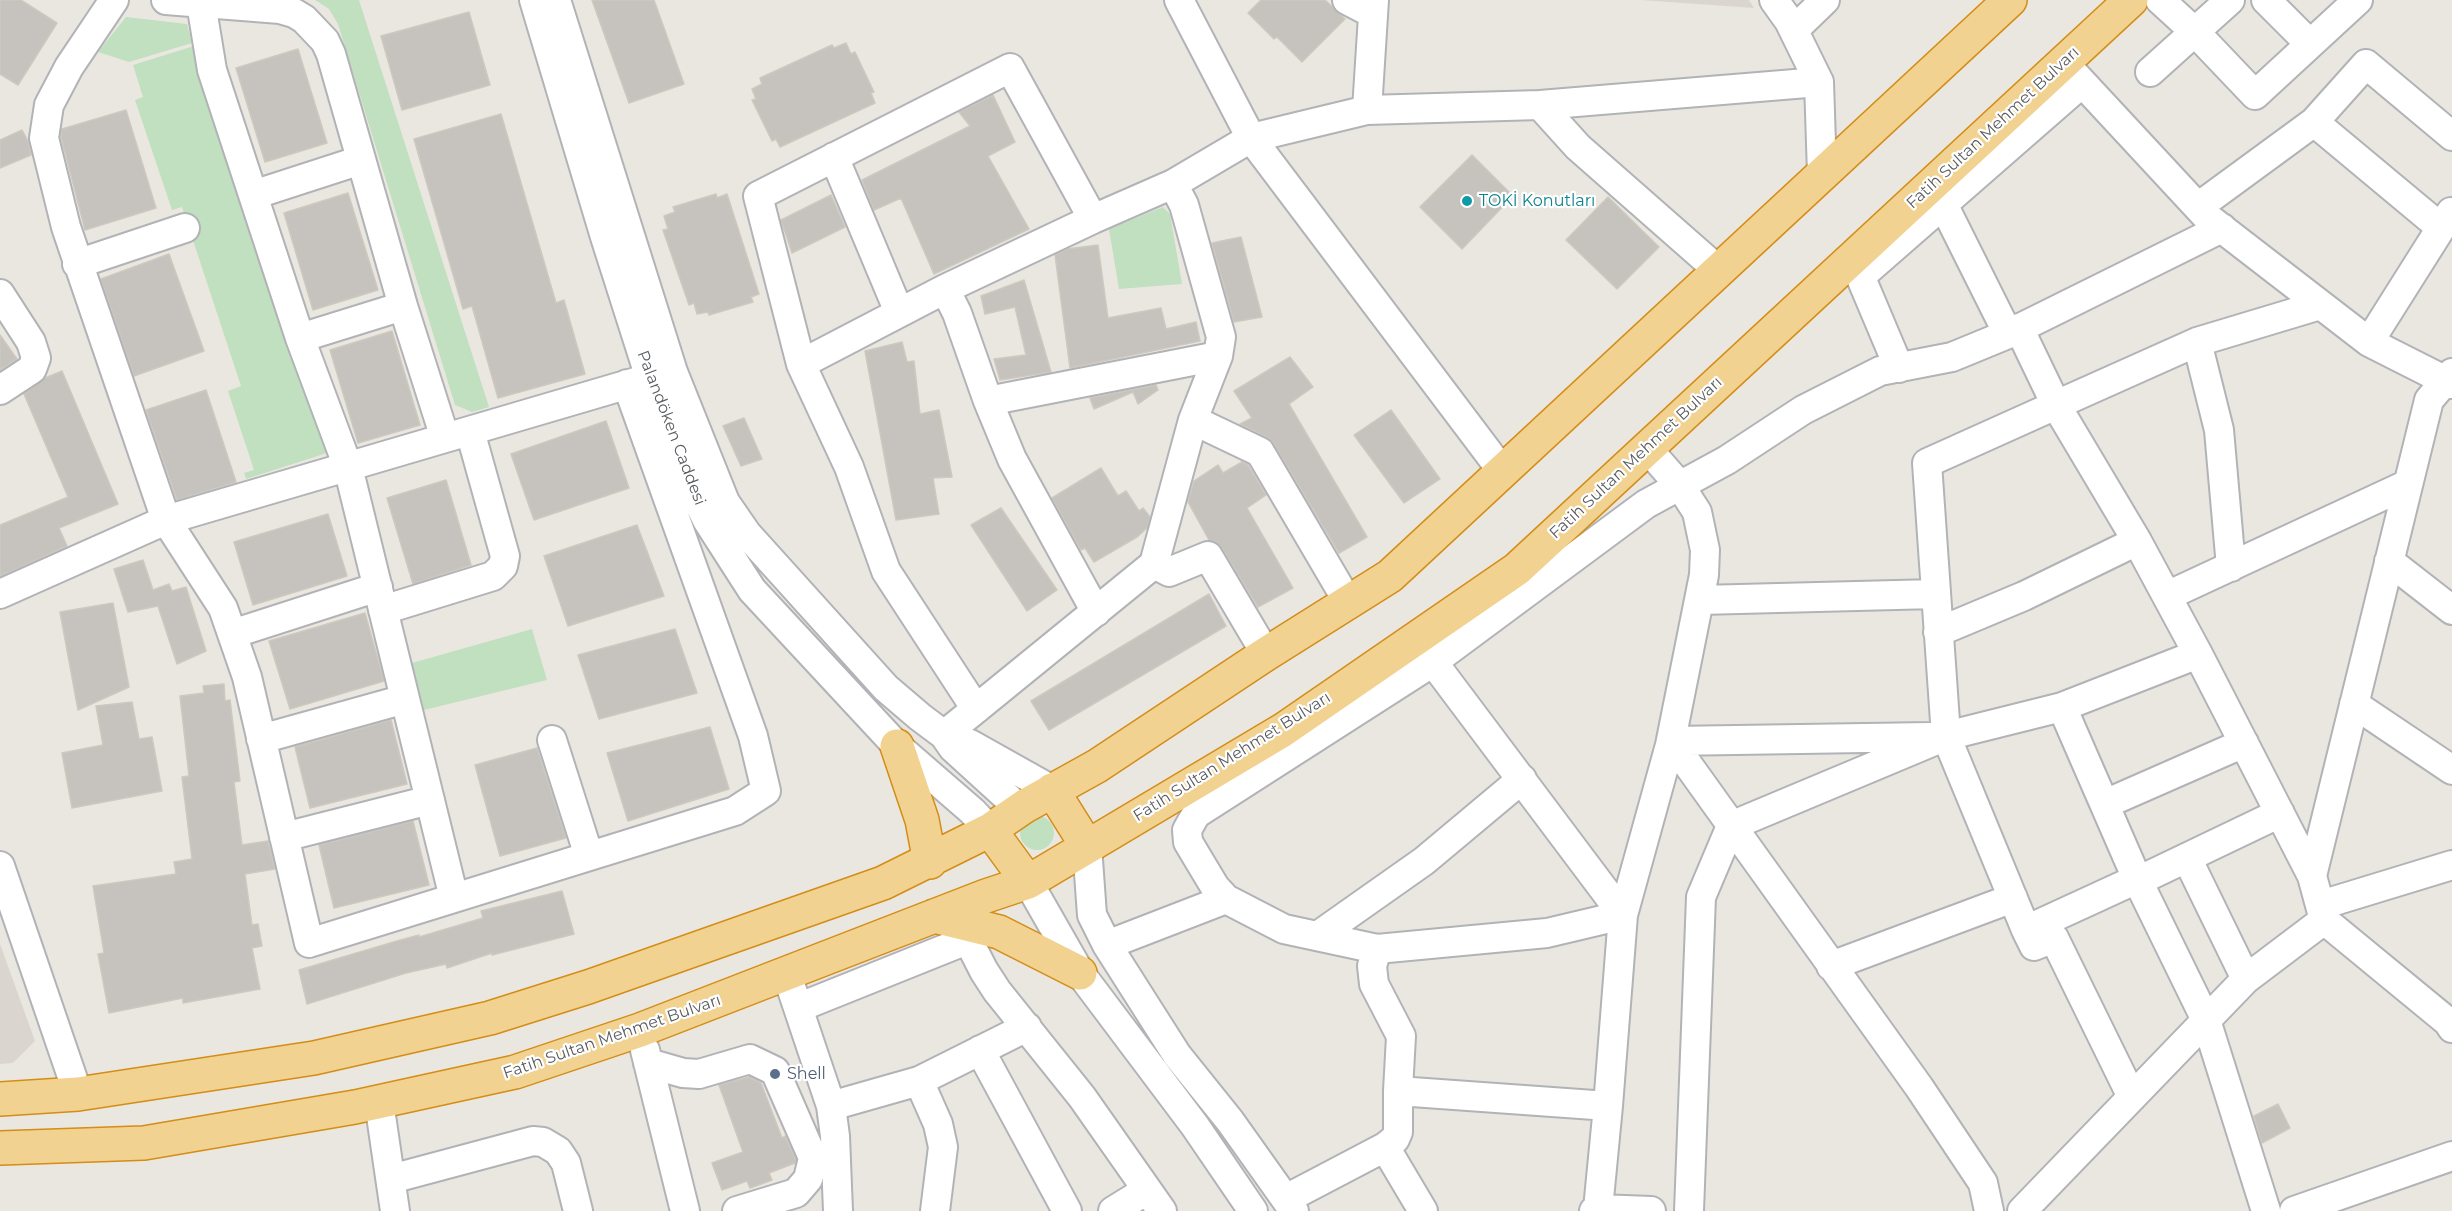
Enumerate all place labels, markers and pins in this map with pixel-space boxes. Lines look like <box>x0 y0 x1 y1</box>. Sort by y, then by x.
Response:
place label: TOKİ Konutları <box>1479 191 1595 211</box>
marker: TOKİ Konutları <box>1460 194 1474 208</box>
place label: Shell <box>787 1064 826 1084</box>
marker: Shell <box>768 1067 782 1081</box>

